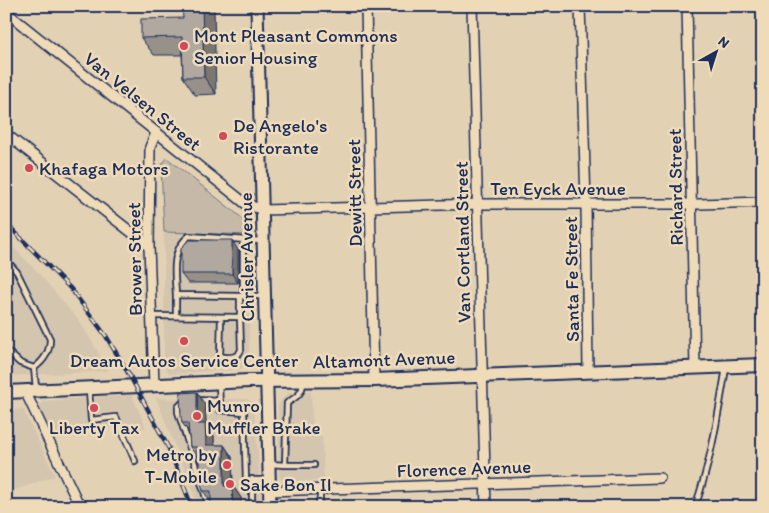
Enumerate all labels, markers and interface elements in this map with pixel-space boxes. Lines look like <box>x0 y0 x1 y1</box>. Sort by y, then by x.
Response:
place label: Mont Pleasant Commons Senior Housing <box>194 24 398 69</box>
north arrow <box>692 28 742 78</box>
text: N <box>715 33 733 52</box>
marker: Mont Pleasant Commons Senior Housing <box>178 40 190 52</box>
street label: Van Velsen Street <box>79 47 206 156</box>
place label: De Angelo's Ristorante <box>233 114 328 159</box>
street label: Richard Street <box>663 128 688 246</box>
marker: De Angelo's Ristorante <box>217 130 229 142</box>
street label: Dewitt Street <box>342 139 367 247</box>
place label: Khafaga Motors <box>39 157 169 180</box>
street label: Van Cortland Street <box>450 161 475 323</box>
marker: Khafaga Motors <box>23 162 35 174</box>
street label: Ten Eyck Avenue <box>490 177 626 200</box>
street label: Chrisler Avenue <box>234 192 259 322</box>
street label: Brower Street <box>122 202 147 316</box>
street label: Santa Fe Street <box>559 216 584 342</box>
marker: Dream Autos Service Center <box>178 335 190 347</box>
street label: Altamont Avenue <box>312 346 456 373</box>
place label: Dream Autos Service Center <box>70 349 299 372</box>
place label: Munro Muffler Brake <box>207 394 321 439</box>
marker: Liberty Tax <box>88 402 100 414</box>
marker: Munro Muffler Brake <box>191 410 203 422</box>
place label: Liberty Tax <box>49 416 139 439</box>
place label: Metro by T-Mobile <box>144 443 217 488</box>
street label: Florence Avenue <box>396 455 532 482</box>
marker: Metro by T-Mobile <box>221 459 233 471</box>
place label: Sake Bon II <box>240 473 332 496</box>
marker: Sake Bon II <box>224 478 236 490</box>

